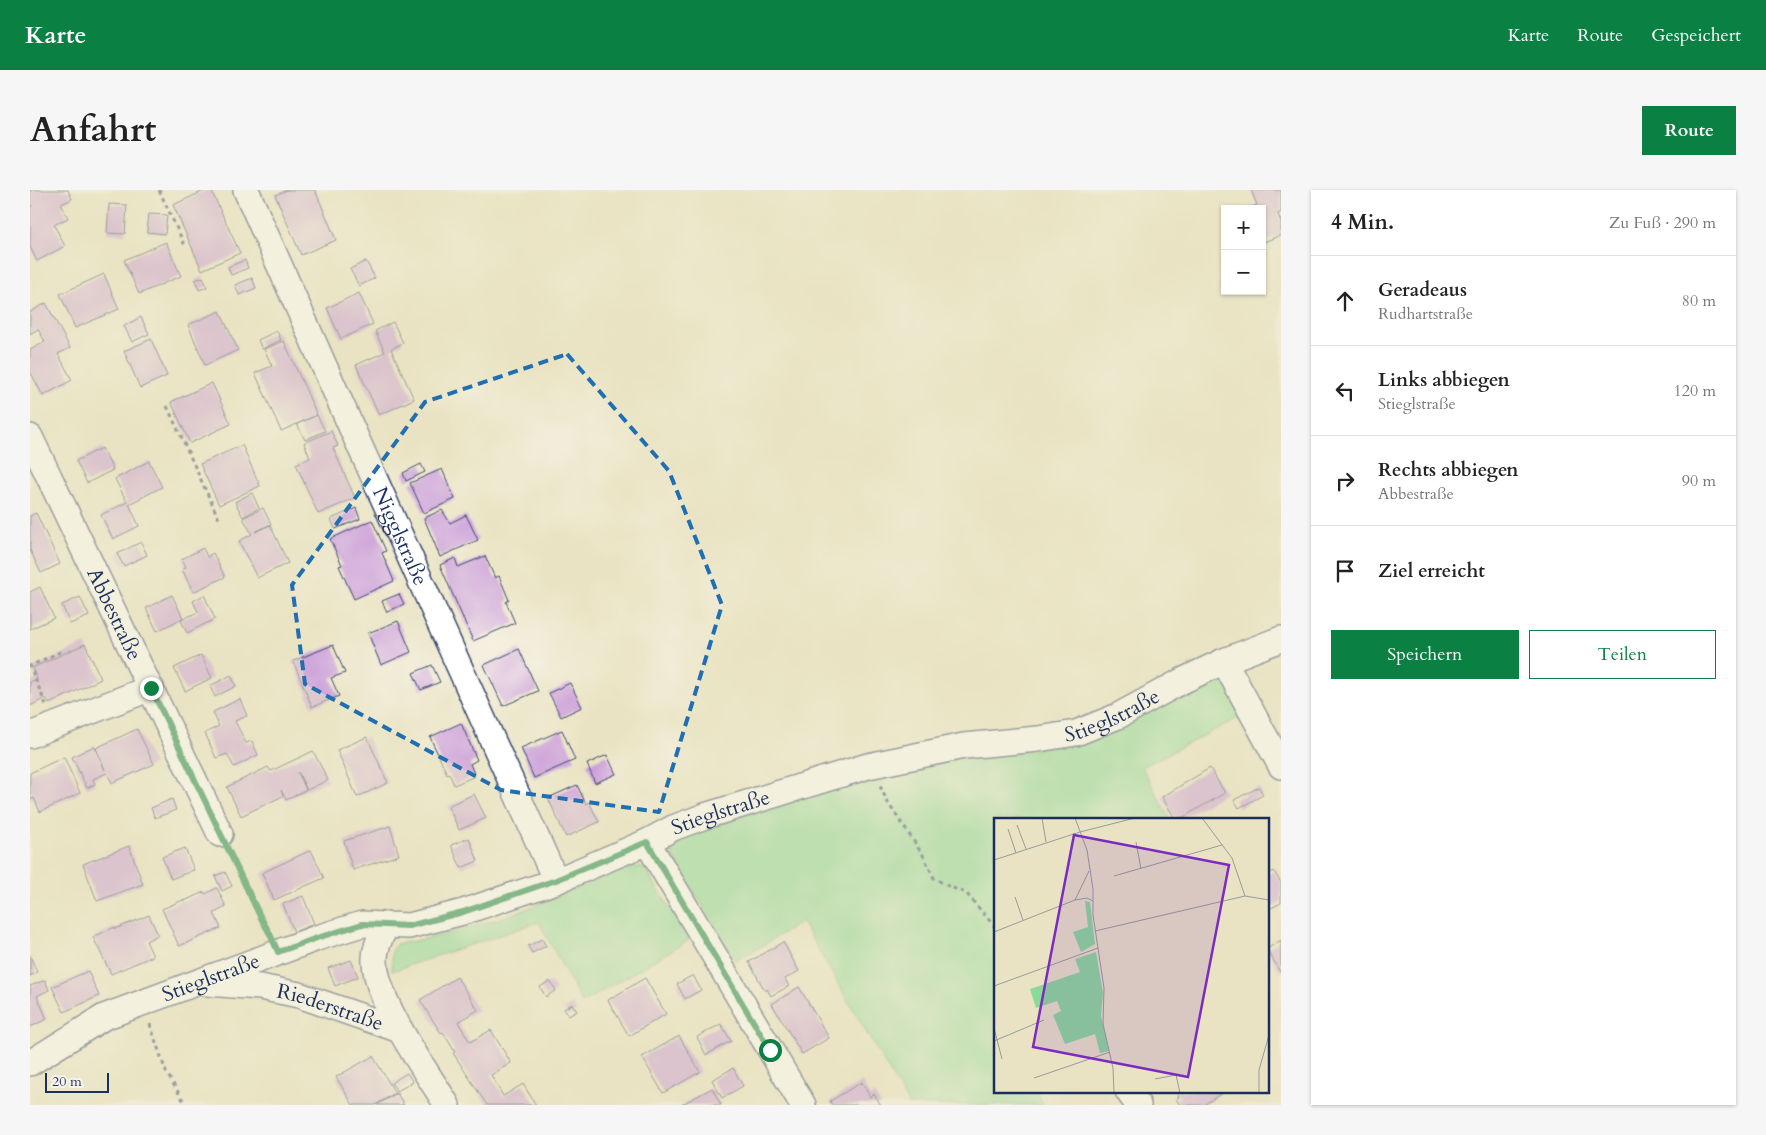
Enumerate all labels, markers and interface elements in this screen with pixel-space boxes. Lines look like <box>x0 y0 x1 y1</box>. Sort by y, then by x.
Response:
text: Karte <box>25 19 86 52</box>
text: Karte <box>1508 23 1549 48</box>
text: Route <box>1577 23 1623 48</box>
text: Gespeichert <box>1651 23 1741 48</box>
text: Anfahrt <box>30 106 156 154</box>
button: Route <box>1642 106 1736 155</box>
map controls <box>1221 205 1266 295</box>
button: + <box>1221 205 1266 250</box>
text: 4 Min. <box>1331 208 1394 237</box>
text: Zu Fuß · 290 m <box>1609 212 1716 234</box>
button: − <box>1221 250 1266 295</box>
text: Geradeaus <box>1378 277 1467 303</box>
icon: ahead <box>1331 287 1359 315</box>
text: 80 m <box>1682 290 1716 312</box>
text: Rudhartstraße <box>1378 303 1473 325</box>
text: Links abbiegen <box>1378 367 1510 393</box>
icon: left <box>1331 377 1359 405</box>
text: 120 m <box>1674 380 1716 402</box>
text: Stieglstraße <box>1378 393 1456 415</box>
text: Rechts abbiegen <box>1378 457 1519 483</box>
icon: right <box>1331 467 1359 495</box>
text: 90 m <box>1682 470 1716 492</box>
street label: Nigglstraße <box>366 482 435 590</box>
text: Abbestraße <box>1378 483 1454 505</box>
icon: arrive <box>1331 557 1359 585</box>
text: Ziel erreicht <box>1378 558 1485 584</box>
street label: Abbestraße <box>80 563 149 665</box>
button: Speichern <box>1331 630 1519 679</box>
button: Teilen <box>1529 630 1716 679</box>
route end <box>140 677 163 700</box>
street label: Stieglstraße <box>1062 681 1165 749</box>
street label: Stieglstraße <box>667 782 773 842</box>
inset map <box>994 818 1268 1092</box>
street label: Stieglstraße <box>158 946 264 1009</box>
street label: Riederstraße <box>274 976 387 1038</box>
route start <box>759 1039 782 1062</box>
scale bar <box>45 1070 109 1093</box>
text: 20 m <box>52 1072 82 1091</box>

